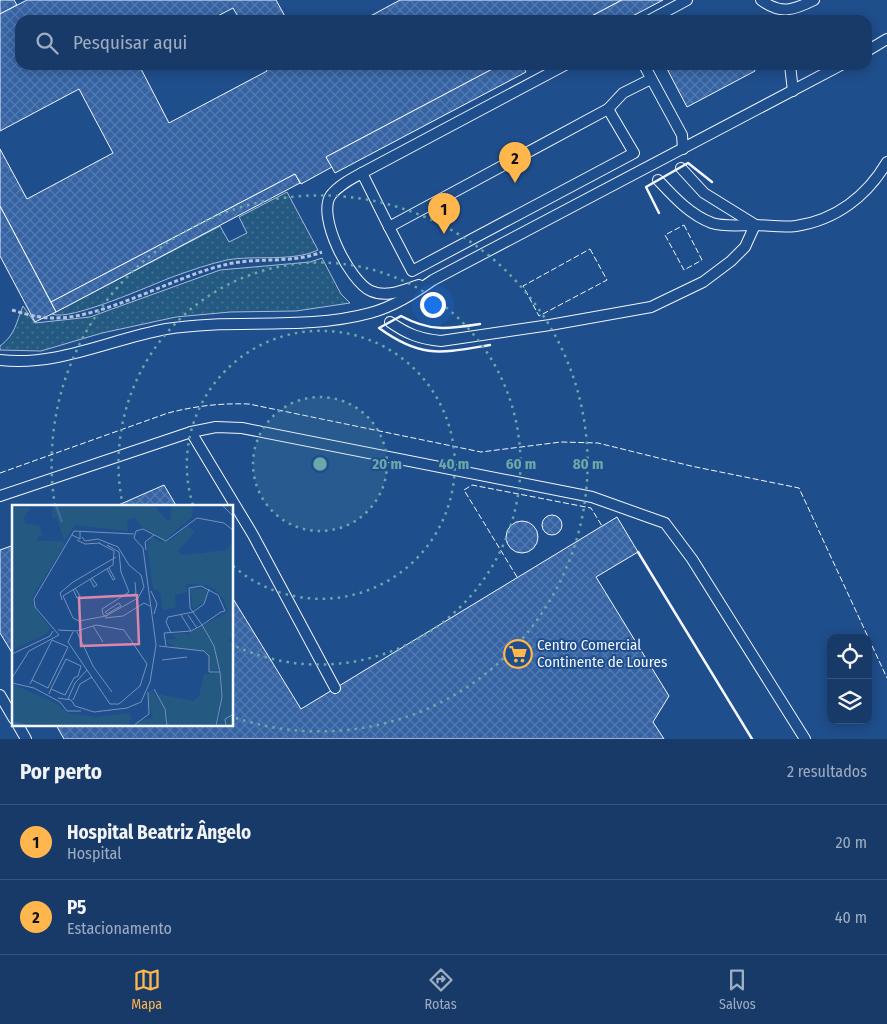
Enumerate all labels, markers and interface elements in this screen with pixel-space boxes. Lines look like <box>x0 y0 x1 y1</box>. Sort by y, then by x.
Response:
search box <box>15 15 872 70</box>
icon: search <box>33 29 61 57</box>
text: Pesquisar aqui <box>73 31 187 54</box>
pin: 2 <box>499 142 531 183</box>
pin: 1 <box>428 193 460 234</box>
your location <box>420 292 446 318</box>
centre of rings <box>311 455 329 473</box>
text: 20 m <box>371 455 402 473</box>
text: 40 m <box>439 455 469 473</box>
text: 60 m <box>506 455 536 473</box>
text: 80 m <box>573 455 603 473</box>
inset map <box>12 505 234 726</box>
map controls <box>827 634 872 724</box>
button: locate <box>827 634 872 679</box>
place label: Centro Comercial Continente de Loures <box>537 636 667 671</box>
supermarket icon: Centro Comercial Continente de Loures <box>503 639 533 669</box>
button: layers <box>827 679 872 724</box>
text: Por perto <box>20 759 102 785</box>
text: 2 resultados <box>787 762 867 781</box>
text: Hospital Beatriz Ângelo <box>67 821 251 844</box>
text: 1 <box>33 833 39 852</box>
text: 20 m <box>836 833 867 852</box>
text: Hospital <box>67 844 122 863</box>
text: P5 <box>67 896 86 919</box>
text: 2 <box>32 908 40 927</box>
text: 40 m <box>835 908 867 927</box>
text: Estacionamento <box>67 919 172 938</box>
tab: Mapa <box>131 966 162 1013</box>
tab: Rotas <box>425 966 457 1013</box>
tab: Salvos <box>719 966 756 1013</box>

